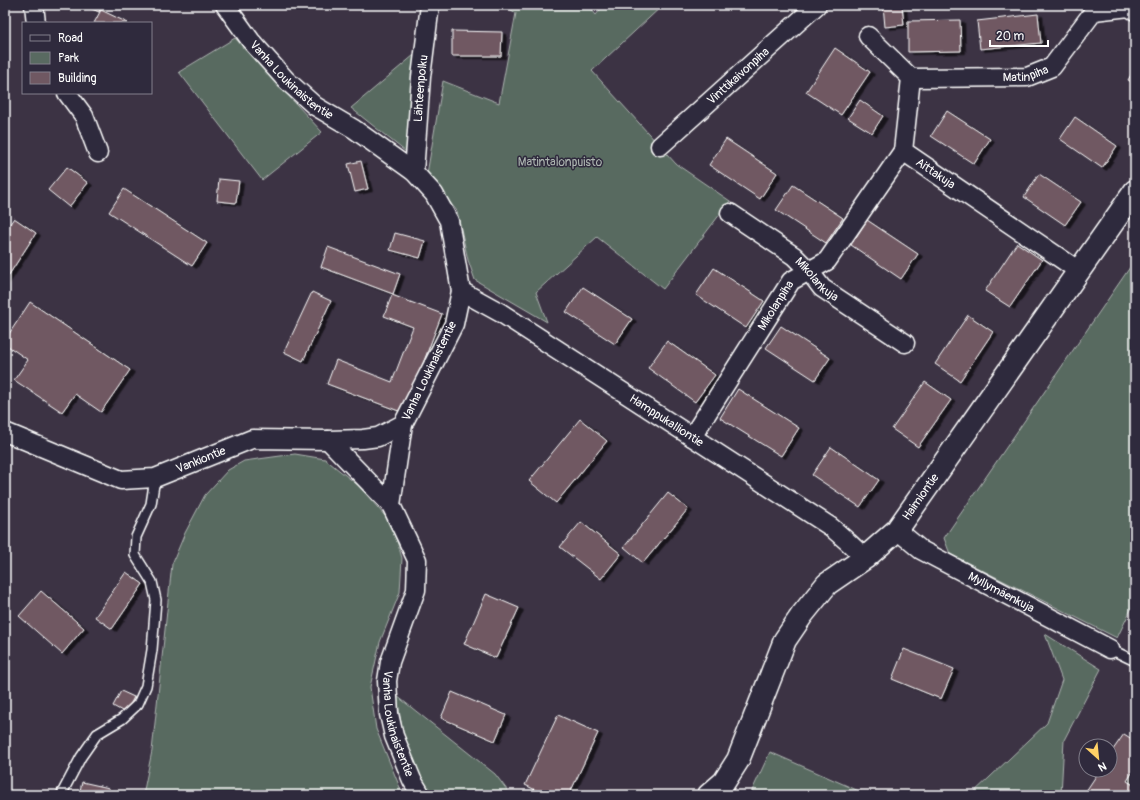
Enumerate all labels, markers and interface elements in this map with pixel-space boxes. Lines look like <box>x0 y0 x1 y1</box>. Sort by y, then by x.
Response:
legend <box>22 22 152 94</box>
scale bar <box>990 22 1048 48</box>
text: 20 m <box>996 29 1025 44</box>
text: Road <box>58 31 83 46</box>
street label: Vanha Loukinaistentie <box>246 38 336 123</box>
street label: Vinttikaivonpiha <box>704 44 773 108</box>
text: Park <box>58 51 79 66</box>
street label: Lähteenpolku <box>411 54 432 122</box>
street label: Matinpiha <box>1003 62 1051 85</box>
text: Building <box>58 71 97 86</box>
park label: Matintalonpuisto <box>518 155 603 170</box>
street label: Aittakuja <box>913 155 958 193</box>
street label: Mikolankuja <box>792 254 842 305</box>
street label: Mikolanpiha <box>755 277 798 333</box>
street label: Vanha Loukinaistentie <box>399 319 460 424</box>
street label: Hamppukalliontie <box>626 391 706 450</box>
street label: Vankiontie <box>174 443 228 477</box>
street label: Haimiontie <box>899 471 942 523</box>
street label: Myllymäenkuja <box>965 569 1037 616</box>
street label: Vanha Loukinaistentie <box>379 669 417 779</box>
north arrow <box>1078 738 1118 778</box>
text: N <box>1096 759 1109 774</box>

